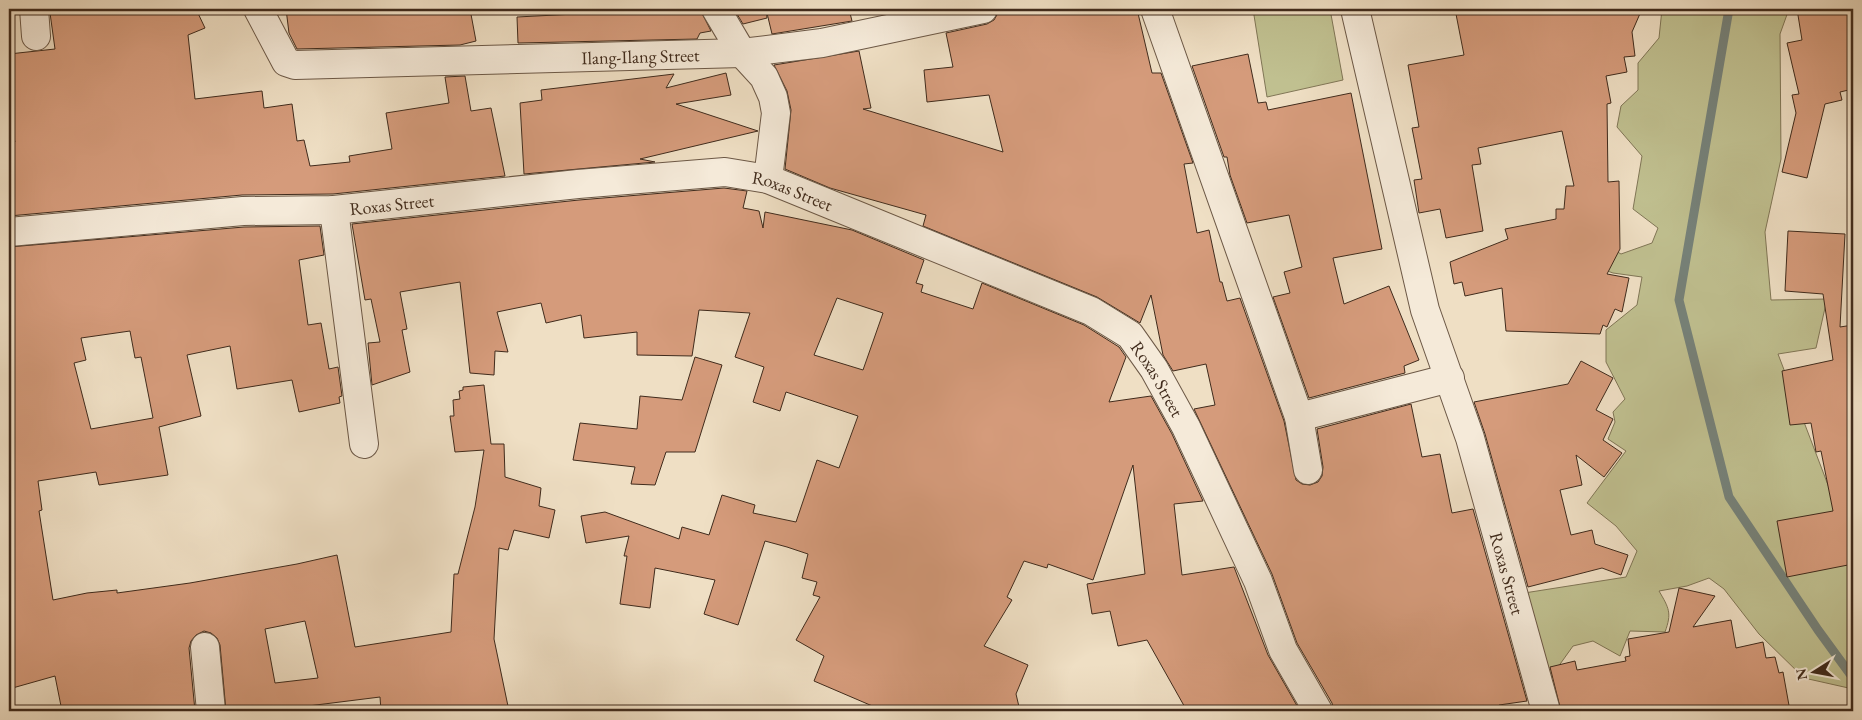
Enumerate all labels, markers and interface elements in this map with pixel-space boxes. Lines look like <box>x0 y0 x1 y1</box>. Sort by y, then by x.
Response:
street label: Ilang-Ilang Street <box>581 43 700 69</box>
street label: Roxas Street <box>751 165 837 216</box>
street label: Roxas Street <box>348 188 435 220</box>
street label: Roxas Street <box>1126 336 1190 421</box>
street label: Roxas Street <box>1485 529 1530 617</box>
north arrow <box>1790 648 1840 698</box>
text: N <box>1791 667 1811 682</box>

